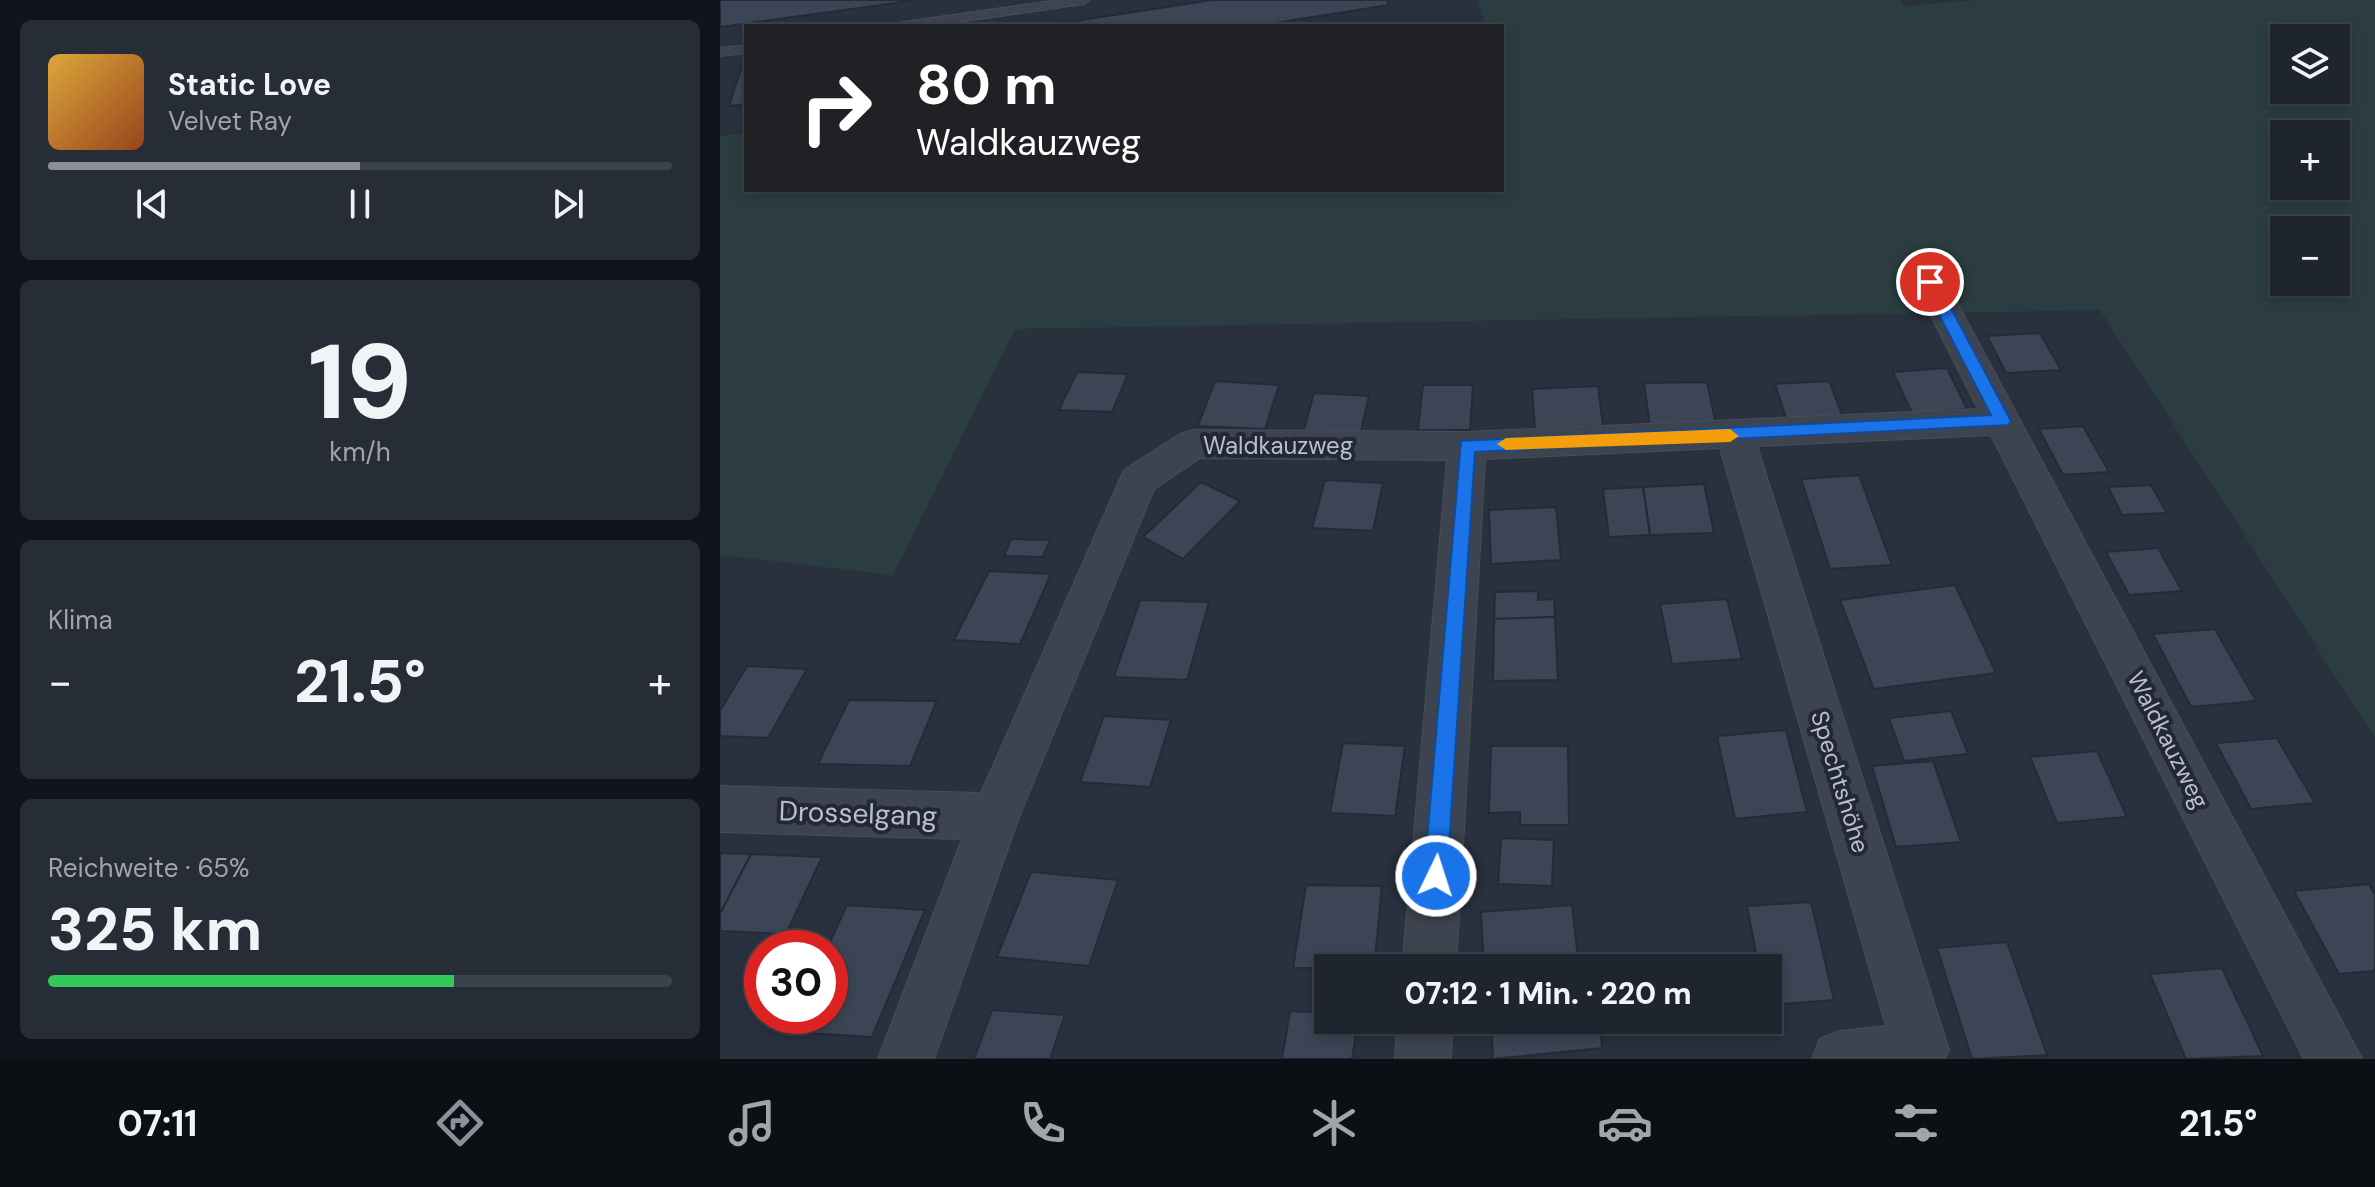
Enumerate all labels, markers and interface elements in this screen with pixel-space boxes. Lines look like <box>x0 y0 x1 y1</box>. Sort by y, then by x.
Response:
map controls <box>2270 24 2350 296</box>
button: layers <box>2270 24 2350 104</box>
text: 80 m <box>916 48 1057 121</box>
icon: right <box>784 56 888 160</box>
text: Static Love <box>168 65 331 104</box>
text: Velvet Ray <box>168 104 292 138</box>
text: Waldkauzweg <box>916 119 1141 166</box>
button: + <box>2270 120 2350 200</box>
icon: previous <box>130 182 174 226</box>
icon: pause <box>338 182 382 226</box>
icon: next <box>546 182 590 226</box>
button: − <box>2270 216 2350 296</box>
pin <box>1896 248 1964 316</box>
icon: arrive <box>1908 260 1952 304</box>
text: 19 <box>308 315 412 450</box>
street label: Waldkauzweg <box>1203 430 1353 461</box>
text: km/h <box>329 435 391 469</box>
text: Klima <box>48 603 113 637</box>
text: 21.5° <box>294 642 426 721</box>
text: − <box>48 653 72 711</box>
text: + <box>648 653 672 711</box>
street label: Waldkauzweg <box>2121 666 2216 814</box>
street label: Spechtshöhe <box>1804 707 1877 857</box>
street label: Drosselgang <box>778 792 938 835</box>
position arrow <box>1394 834 1478 918</box>
text: Reichweite · 65% <box>48 851 250 885</box>
text: 325 km <box>48 890 262 969</box>
speed limit sign: 30 <box>744 930 848 1034</box>
text: 07:12 · 1 Min. · 220 m <box>1404 974 1692 1013</box>
icon: directions <box>432 1095 488 1151</box>
icon: music <box>724 1095 780 1151</box>
icon: phone <box>1015 1095 1071 1151</box>
icon: climate <box>1306 1095 1362 1151</box>
icon: car <box>1597 1095 1653 1151</box>
icon: filters <box>1888 1095 1944 1151</box>
text: 07:11 <box>118 1100 197 1147</box>
text: 21.5° <box>2179 1100 2257 1147</box>

